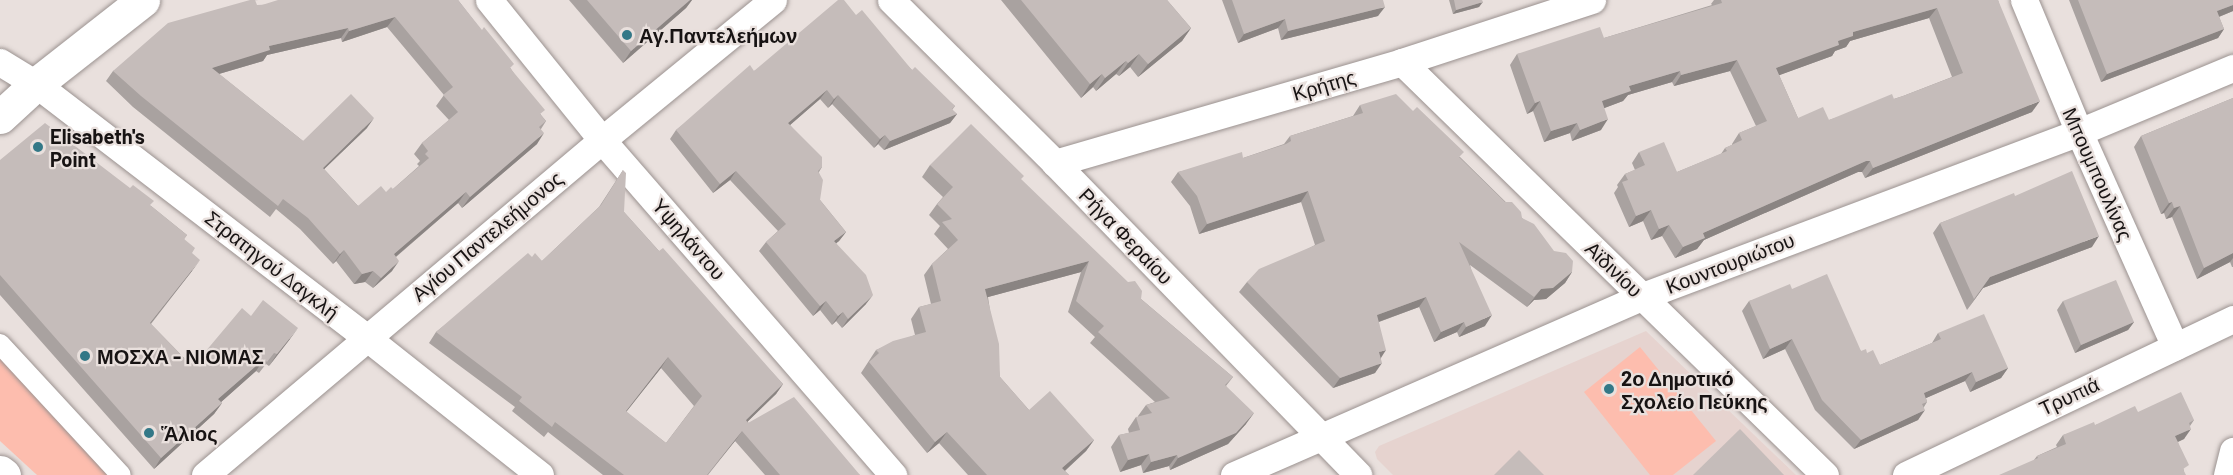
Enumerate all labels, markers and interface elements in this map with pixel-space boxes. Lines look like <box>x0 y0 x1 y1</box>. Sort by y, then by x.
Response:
place label: Αγ.Παντελεήμων <box>639 23 797 47</box>
marker: Αγ.Παντελεήμων <box>620 28 634 42</box>
street label: Κρήτης <box>1290 65 1358 105</box>
street label: Μπουμπουλίνας <box>2058 104 2138 244</box>
place label: Elisabeth's Point <box>50 124 145 171</box>
marker: Elisabeth's Point <box>31 140 45 154</box>
street label: Αγίου Παντελεήμονος <box>407 166 567 306</box>
street label: Ρήγα Φεραίου <box>1074 183 1178 289</box>
street label: Υψηλάντου <box>647 194 731 284</box>
street label: Στρατηγού Δαγκλή <box>200 205 344 325</box>
street label: Κουντουριώτου <box>1662 227 1798 299</box>
street label: Αϊδινίου <box>1581 236 1647 302</box>
place label: ΜΟΣΧΑ - ΝΙΟΜΑΣ <box>97 344 264 368</box>
marker: ΜΟΣΧΑ - ΝΙΟΜΑΣ <box>78 349 92 363</box>
place label: 2ο Δημοτικό Σχολείο Πεύκης <box>1621 366 1768 413</box>
street label: Τρυπιά <box>2035 372 2103 420</box>
marker: 2ο Δημοτικό Σχολείο Πεύκης <box>1602 382 1616 396</box>
place label: Ἅλιος <box>161 421 218 445</box>
marker: Ἅλιος <box>142 426 156 440</box>

